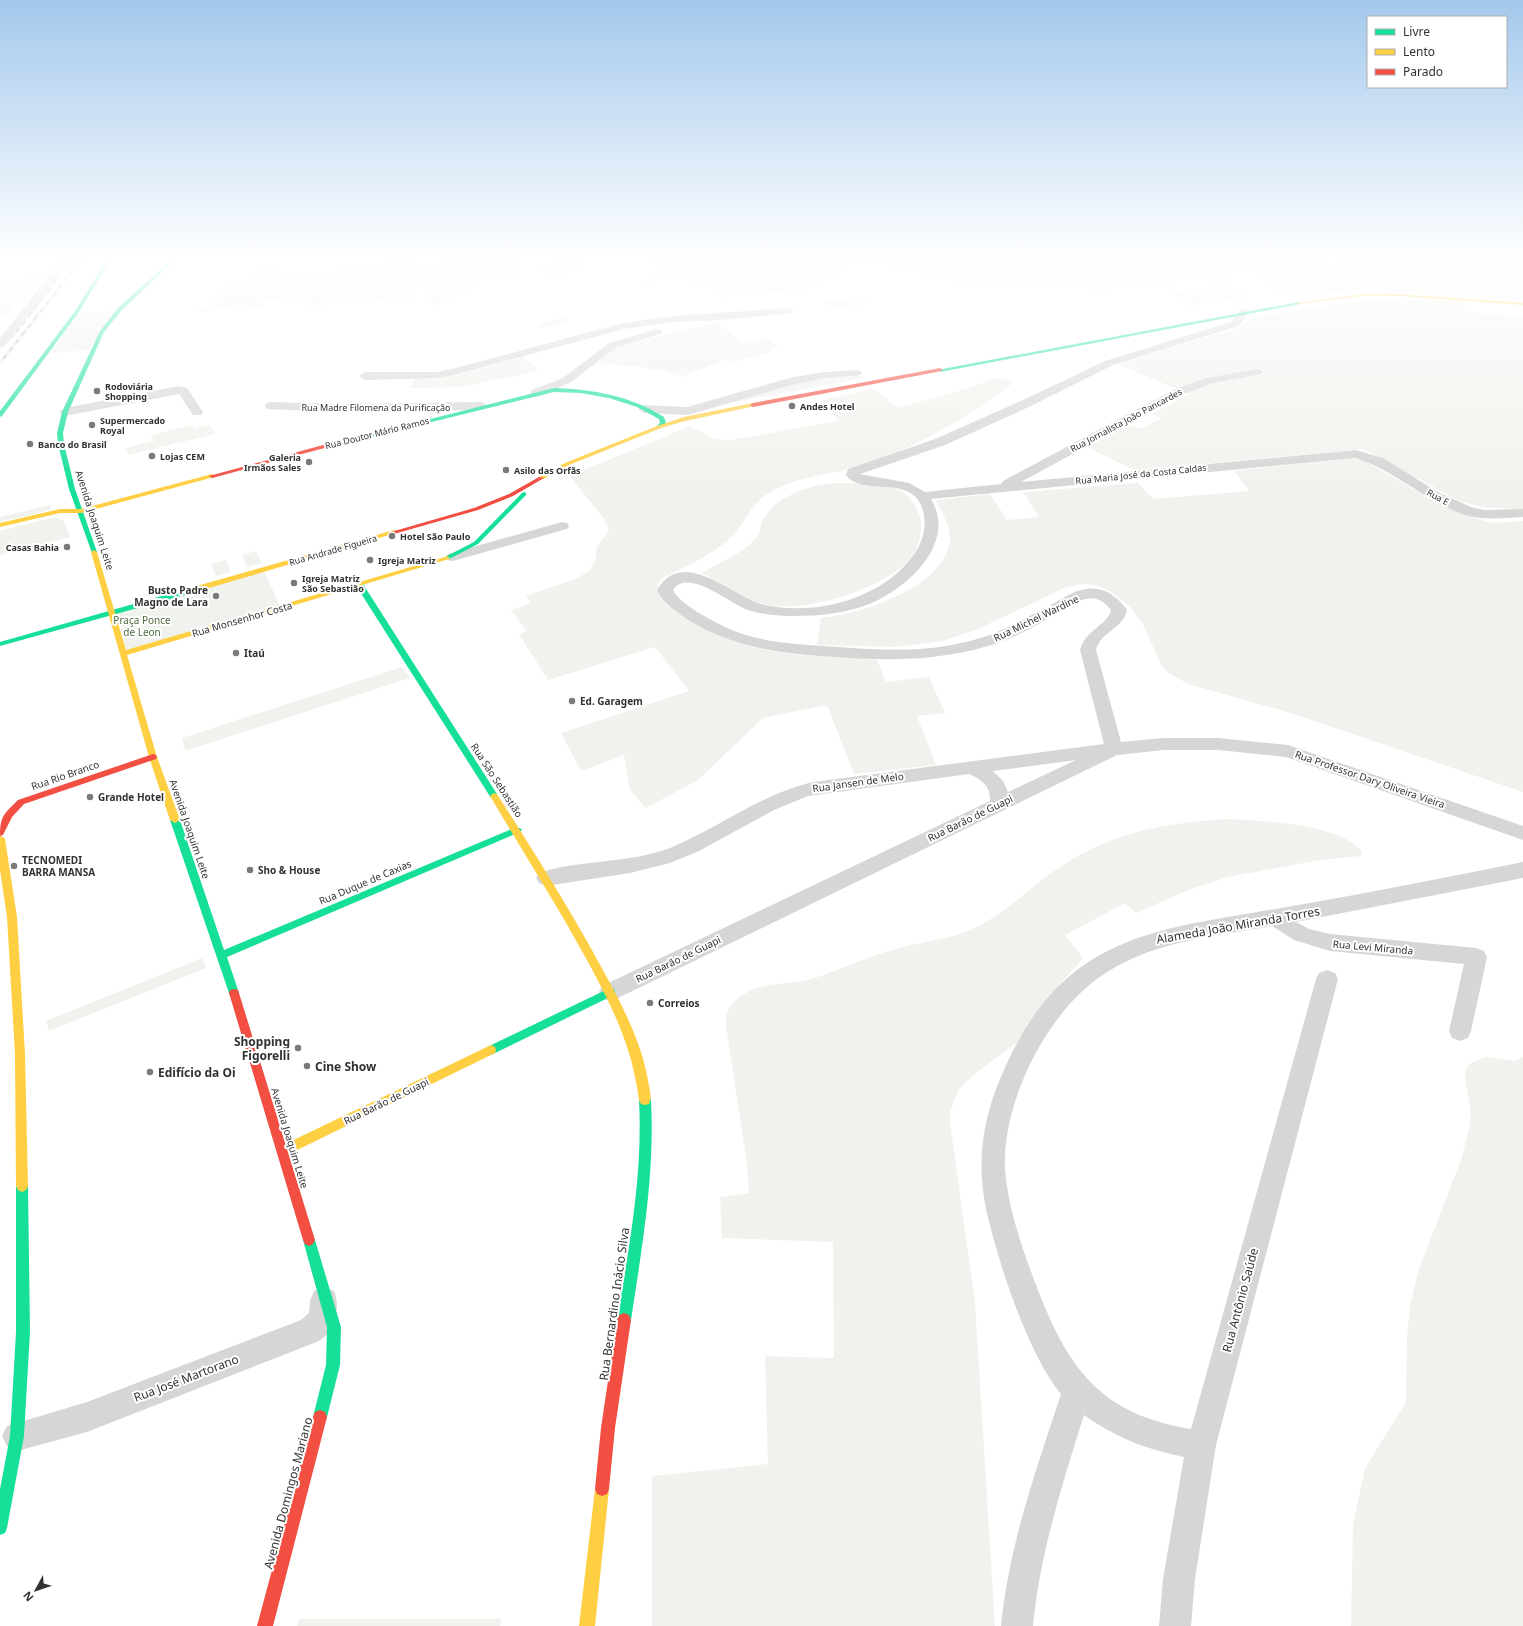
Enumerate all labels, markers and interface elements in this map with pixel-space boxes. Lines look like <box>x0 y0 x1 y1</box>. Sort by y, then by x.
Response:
legend <box>1367 16 1507 88</box>
text: Livre <box>1403 23 1430 40</box>
text: Lento <box>1403 43 1435 60</box>
text: Parado <box>1403 63 1443 80</box>
place label: Rodoviária Shopping <box>105 380 153 403</box>
street label: Rua Jornalista João Pancardes <box>1068 385 1184 455</box>
marker: Rodoviária Shopping <box>92 386 102 396</box>
place label: Andes Hotel <box>800 400 855 413</box>
street label: Rua Madre Filomena da Purificação <box>301 401 451 414</box>
marker: Andes Hotel <box>787 401 797 411</box>
place label: Supermercado Royal <box>100 414 166 437</box>
street label: Rua Doutor Mário Ramos <box>324 414 430 452</box>
marker: Supermercado Royal <box>87 420 97 430</box>
place label: Banco do Brasil <box>38 438 107 451</box>
marker: Banco do Brasil <box>25 439 35 449</box>
place label: Lojas CEM <box>160 450 205 463</box>
marker: Lojas CEM <box>147 451 157 461</box>
place label: Galeria Irmãos Sales <box>244 451 301 474</box>
marker: Galeria Irmãos Sales <box>304 457 314 467</box>
street label: Rua Maria José da Costa Caldas <box>1075 461 1207 487</box>
place label: Asilo das Orfãs <box>514 464 581 477</box>
marker: Asilo das Orfãs <box>501 465 511 475</box>
street label: Avenida Joaquim Leite <box>72 468 118 572</box>
street label: Rua E <box>1425 486 1451 508</box>
place label: Hotel São Paulo <box>400 530 471 543</box>
street label: Rua Andrade Figueira <box>287 531 379 569</box>
marker: Hotel São Paulo <box>387 531 397 541</box>
place label: Casas Bahia <box>6 541 59 554</box>
marker: Casas Bahia <box>62 542 72 552</box>
place label: Igreja Matriz <box>378 554 436 567</box>
marker: Igreja Matriz <box>365 555 375 565</box>
place label: Igreja Matriz São Sebastião <box>302 572 364 595</box>
marker: Igreja Matriz São Sebastião <box>289 578 299 588</box>
place label: Busto Padre Magno de Lara <box>134 583 208 609</box>
marker: Busto Padre Magno de Lara <box>211 591 221 601</box>
street label: Rua Michel Wardine <box>991 591 1081 645</box>
street label: Rua Monsenhor Costa <box>190 598 294 640</box>
park label: Praça Ponce de Leon <box>113 613 171 639</box>
place label: Itaú <box>244 646 265 660</box>
marker: Itaú <box>231 648 241 658</box>
place label: Ed. Garagem <box>580 694 643 708</box>
marker: Ed. Garagem <box>567 696 577 706</box>
street label: Rua São Sebastião <box>468 740 526 820</box>
street label: Rua Professor Dary Oliveira Vieira <box>1293 747 1447 811</box>
street label: Rua Rio Branco <box>29 757 101 793</box>
street label: Rua Jansen de Melo <box>811 769 905 795</box>
street label: Avenida Joaquim Leite <box>166 777 214 881</box>
place label: Grande Hotel <box>98 790 164 804</box>
street label: Rua Barão de Guapi <box>925 791 1015 845</box>
marker: Grande Hotel <box>85 792 95 802</box>
place label: TECNOMEDI BARRA MANSA <box>22 853 95 879</box>
street label: Rua Duque de Caxias <box>317 856 414 908</box>
marker: TECNOMEDI BARRA MANSA <box>9 861 19 871</box>
place label: Sho & House <box>258 863 320 877</box>
marker: Sho & House <box>245 865 255 875</box>
street label: Alameda João Miranda Torres <box>1155 902 1321 948</box>
street label: Rua Barão de Guapi <box>633 932 723 986</box>
street label: Rua Levi Miranda <box>1332 937 1414 957</box>
place label: Correios <box>658 996 700 1010</box>
marker: Correios <box>645 998 655 1008</box>
place label: Shopping Figorelli <box>234 1033 290 1064</box>
marker: Shopping Figorelli <box>293 1043 303 1053</box>
place label: Cine Show <box>315 1058 377 1075</box>
marker: Cine Show <box>302 1061 312 1071</box>
place label: Edifício da Oi <box>158 1064 236 1081</box>
marker: Edifício da Oi <box>145 1067 155 1077</box>
street label: Rua Barão de Guapi <box>341 1074 431 1128</box>
street label: Avenida Joaquim Leite <box>268 1086 312 1190</box>
street label: Rua Bernardino Inácio Silva <box>595 1226 633 1382</box>
street label: Rua Antônio Saúde <box>1218 1246 1262 1354</box>
street label: Rua José Martorano <box>131 1350 241 1406</box>
street label: Avenida Domingos Mariano <box>260 1415 316 1571</box>
north arrow <box>16 1570 56 1610</box>
text: N <box>19 1588 37 1605</box>

